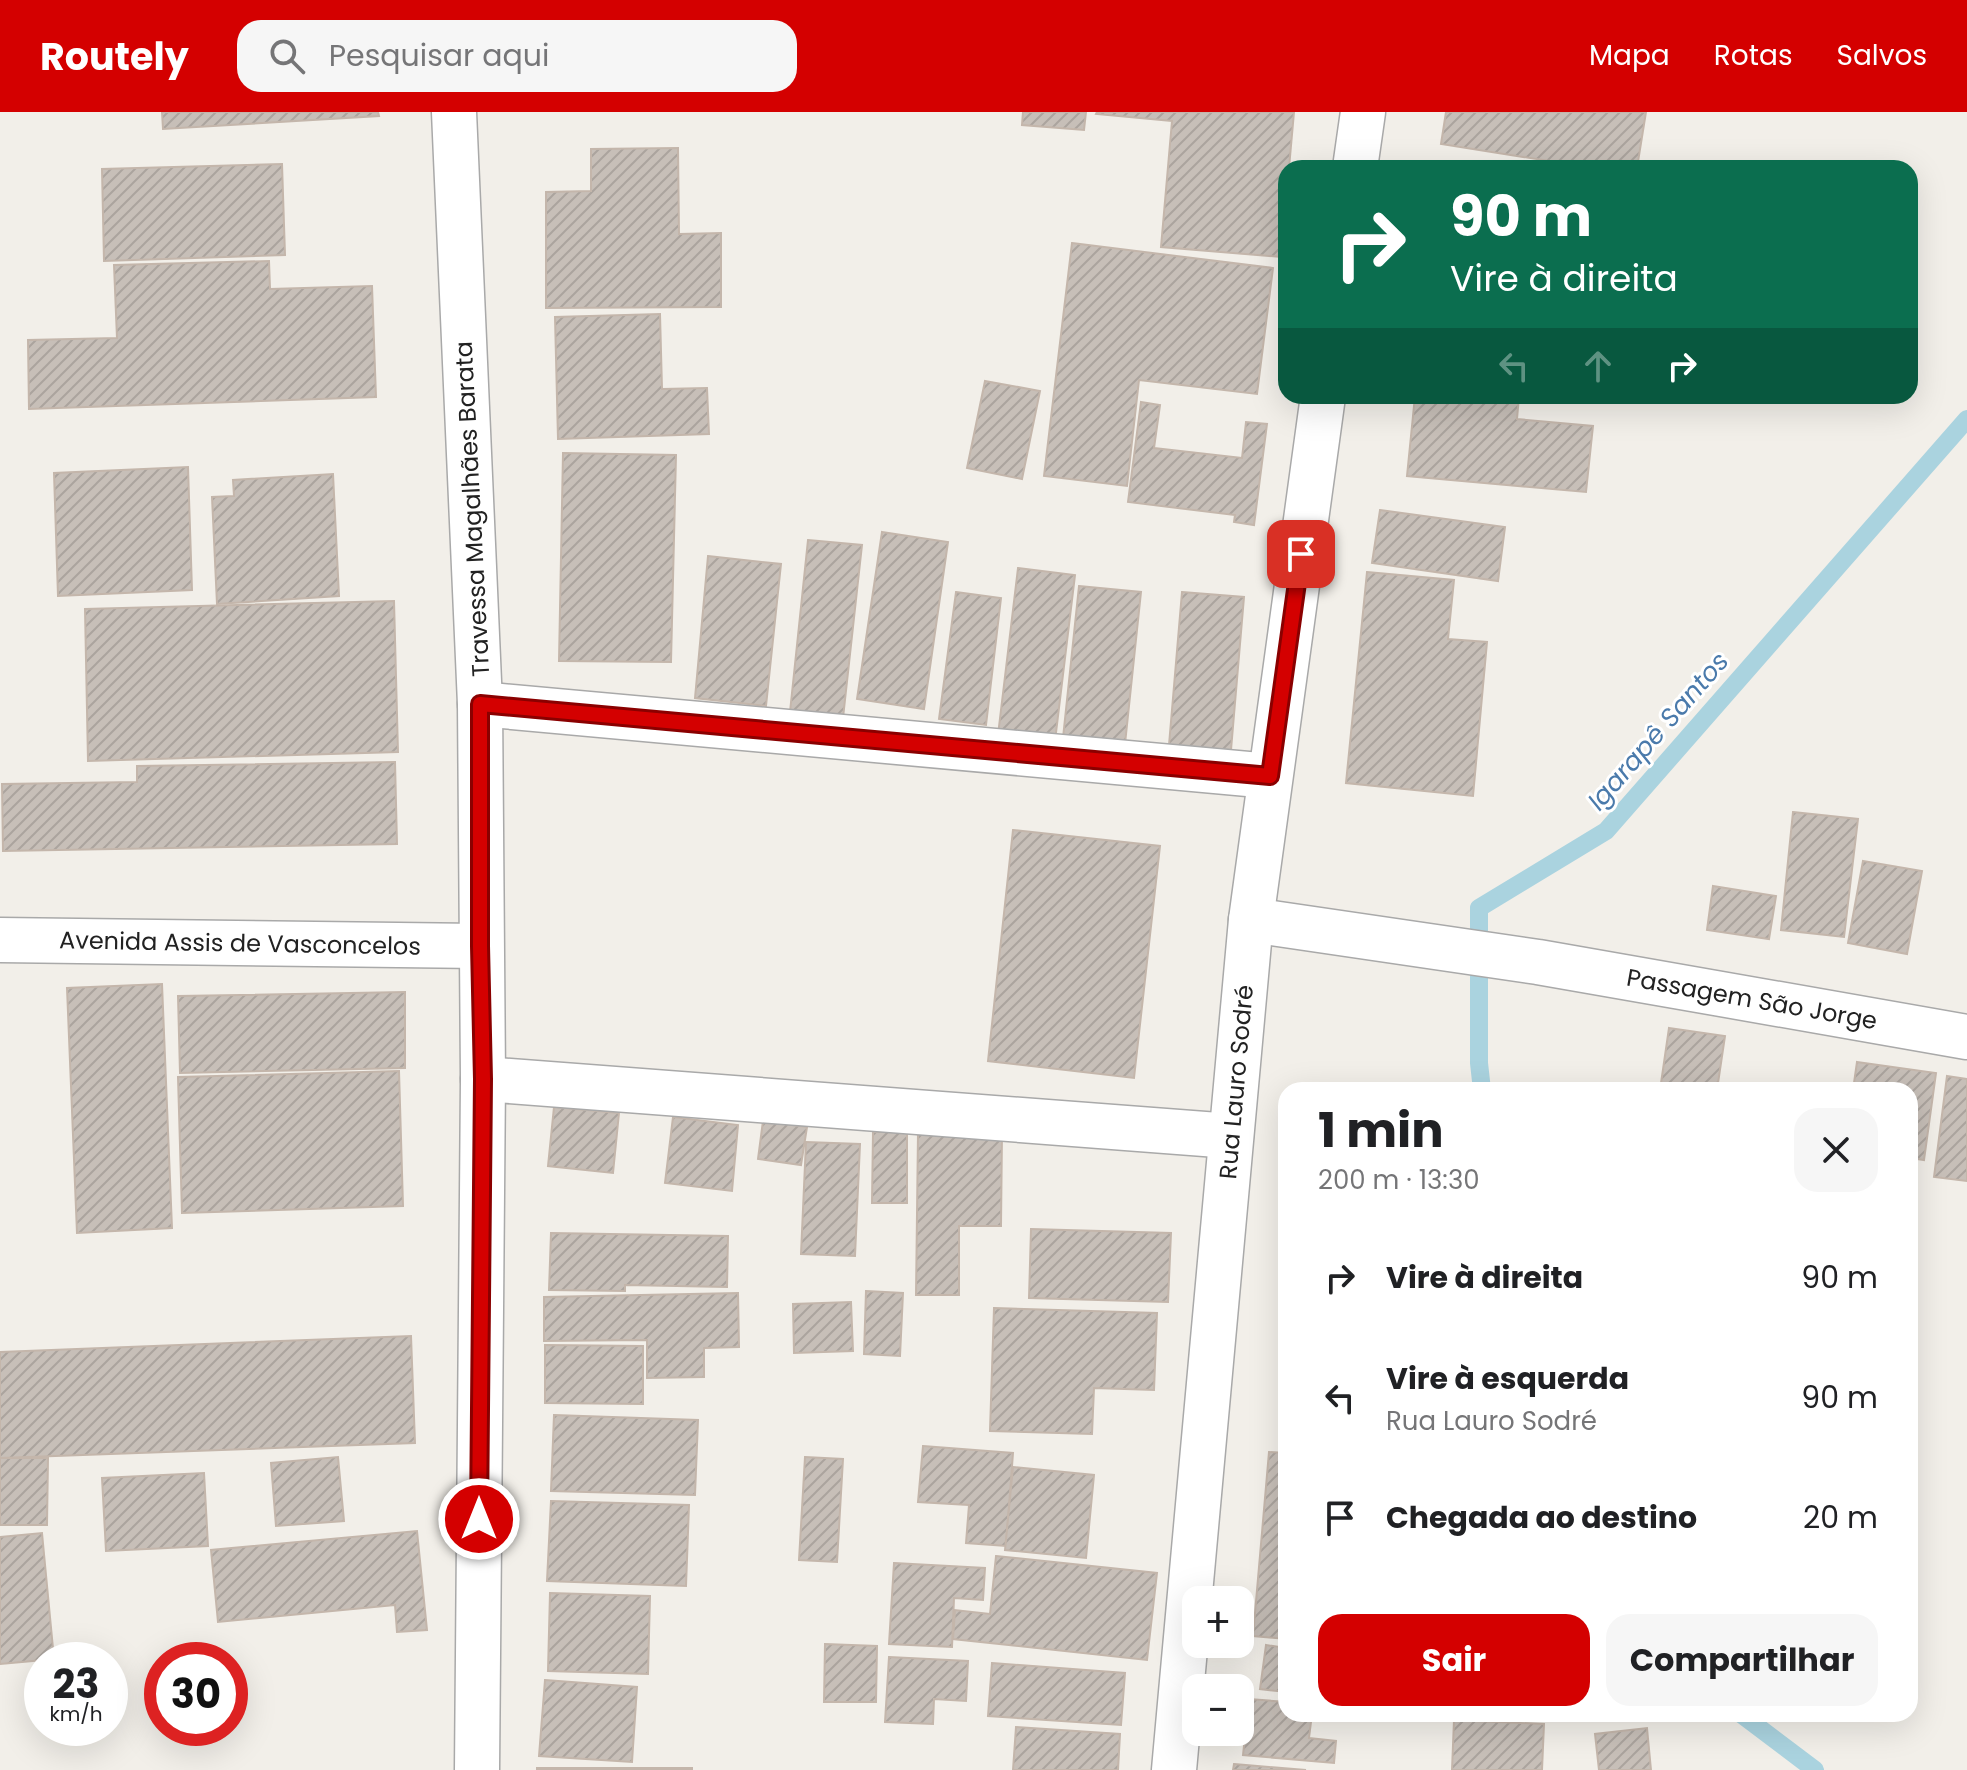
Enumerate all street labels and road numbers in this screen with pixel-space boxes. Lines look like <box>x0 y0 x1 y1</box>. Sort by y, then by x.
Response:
street label: Travessa Magalhães Barata <box>447 340 497 678</box>
street label: Avenida Assis de Vasconcelos <box>59 923 421 963</box>
street label: Passagem São Jorge <box>1624 961 1880 1037</box>
street label: Rua Lauro Sodré <box>1211 984 1261 1180</box>

